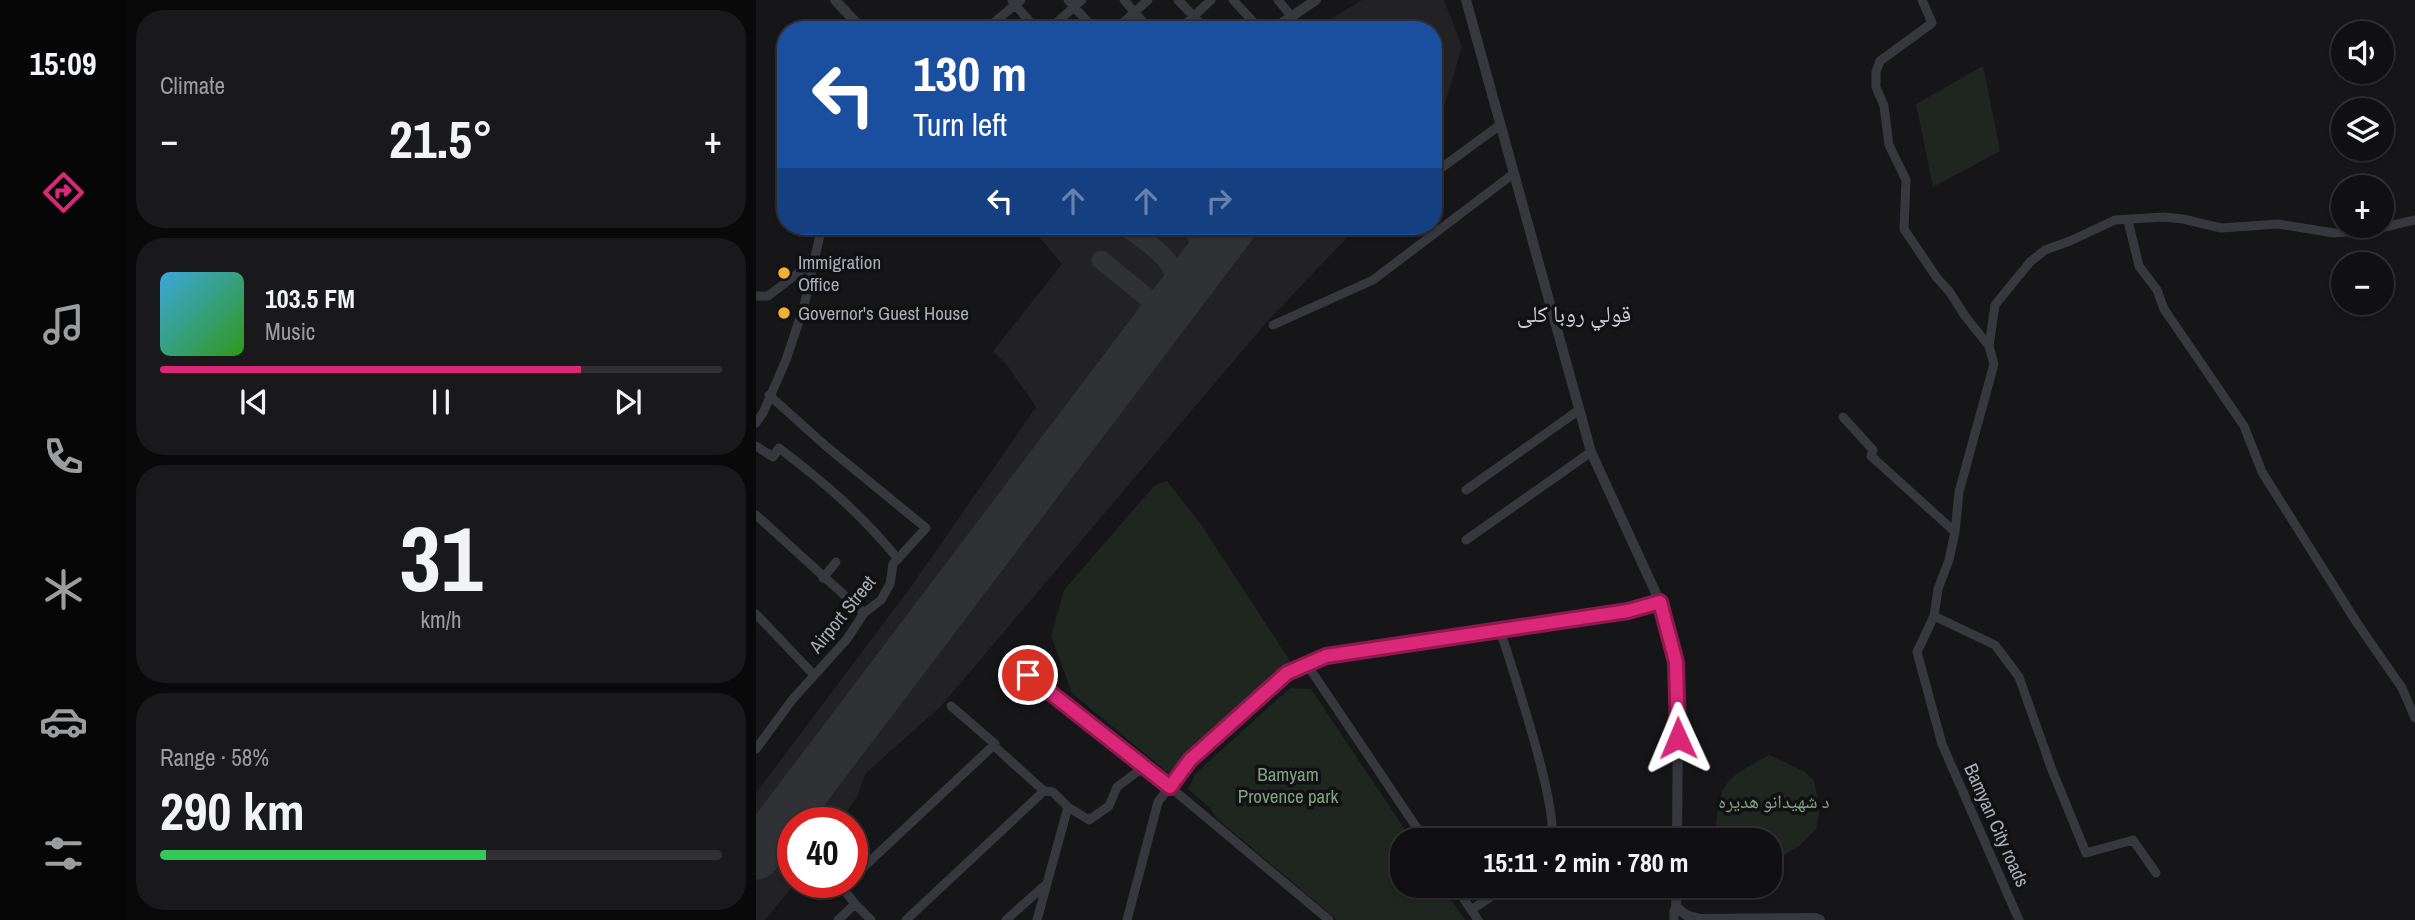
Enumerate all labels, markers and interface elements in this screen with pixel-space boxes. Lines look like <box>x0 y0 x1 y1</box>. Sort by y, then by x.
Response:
map controls <box>2331 21 2394 315</box>
button: sound <box>2331 21 2394 84</box>
text: 130 m <box>913 40 1027 106</box>
text: 15:09 <box>29 42 97 85</box>
icon: left <box>798 49 889 140</box>
text: Climate <box>160 70 225 101</box>
button: layers <box>2331 98 2394 161</box>
text: Turn left <box>913 103 1007 146</box>
text: 21.5° <box>389 104 493 174</box>
text: − <box>160 114 178 165</box>
text: + <box>704 114 722 165</box>
icon: directions <box>39 168 88 217</box>
button: + <box>2331 175 2394 238</box>
icon: left <box>981 182 1019 220</box>
icon: ahead <box>1054 182 1092 220</box>
icon: ahead <box>1127 182 1165 220</box>
icon: right <box>1200 182 1238 220</box>
place label: Immigration Office <box>798 249 881 297</box>
button: − <box>2331 252 2394 315</box>
marker: Immigration Office <box>776 265 792 281</box>
text: 103.5 FM <box>265 281 355 316</box>
district label: قولي روبا کلی <box>1517 298 1631 332</box>
icon: music <box>39 300 88 349</box>
place label: Governor's Guest House <box>798 300 969 326</box>
marker: Governor's Guest House <box>776 305 792 321</box>
text: Music <box>265 316 315 347</box>
icon: previous <box>235 383 273 421</box>
icon: pause <box>422 383 460 421</box>
icon: next <box>609 383 647 421</box>
icon: phone <box>39 432 88 481</box>
text: 31 <box>400 497 483 619</box>
icon: climate <box>39 565 88 614</box>
street label: Airport Street <box>802 569 882 659</box>
text: km/h <box>421 604 461 635</box>
pin <box>998 645 1058 705</box>
icon: arrive <box>1009 656 1047 694</box>
icon: car <box>39 697 88 746</box>
position arrow <box>1641 701 1715 775</box>
text: Range · 58% <box>160 742 269 773</box>
street label: Bamyan City roads <box>1958 759 2036 891</box>
park label: Bamyam Provence park <box>1238 761 1338 809</box>
text: 290 km <box>160 776 305 846</box>
park label: د شهیدانو هدیره <box>1718 788 1830 814</box>
speed limit sign: 40 <box>777 807 868 898</box>
icon: filters <box>39 829 88 878</box>
text: 15:11 · 2 min · 780 m <box>1483 845 1689 880</box>

